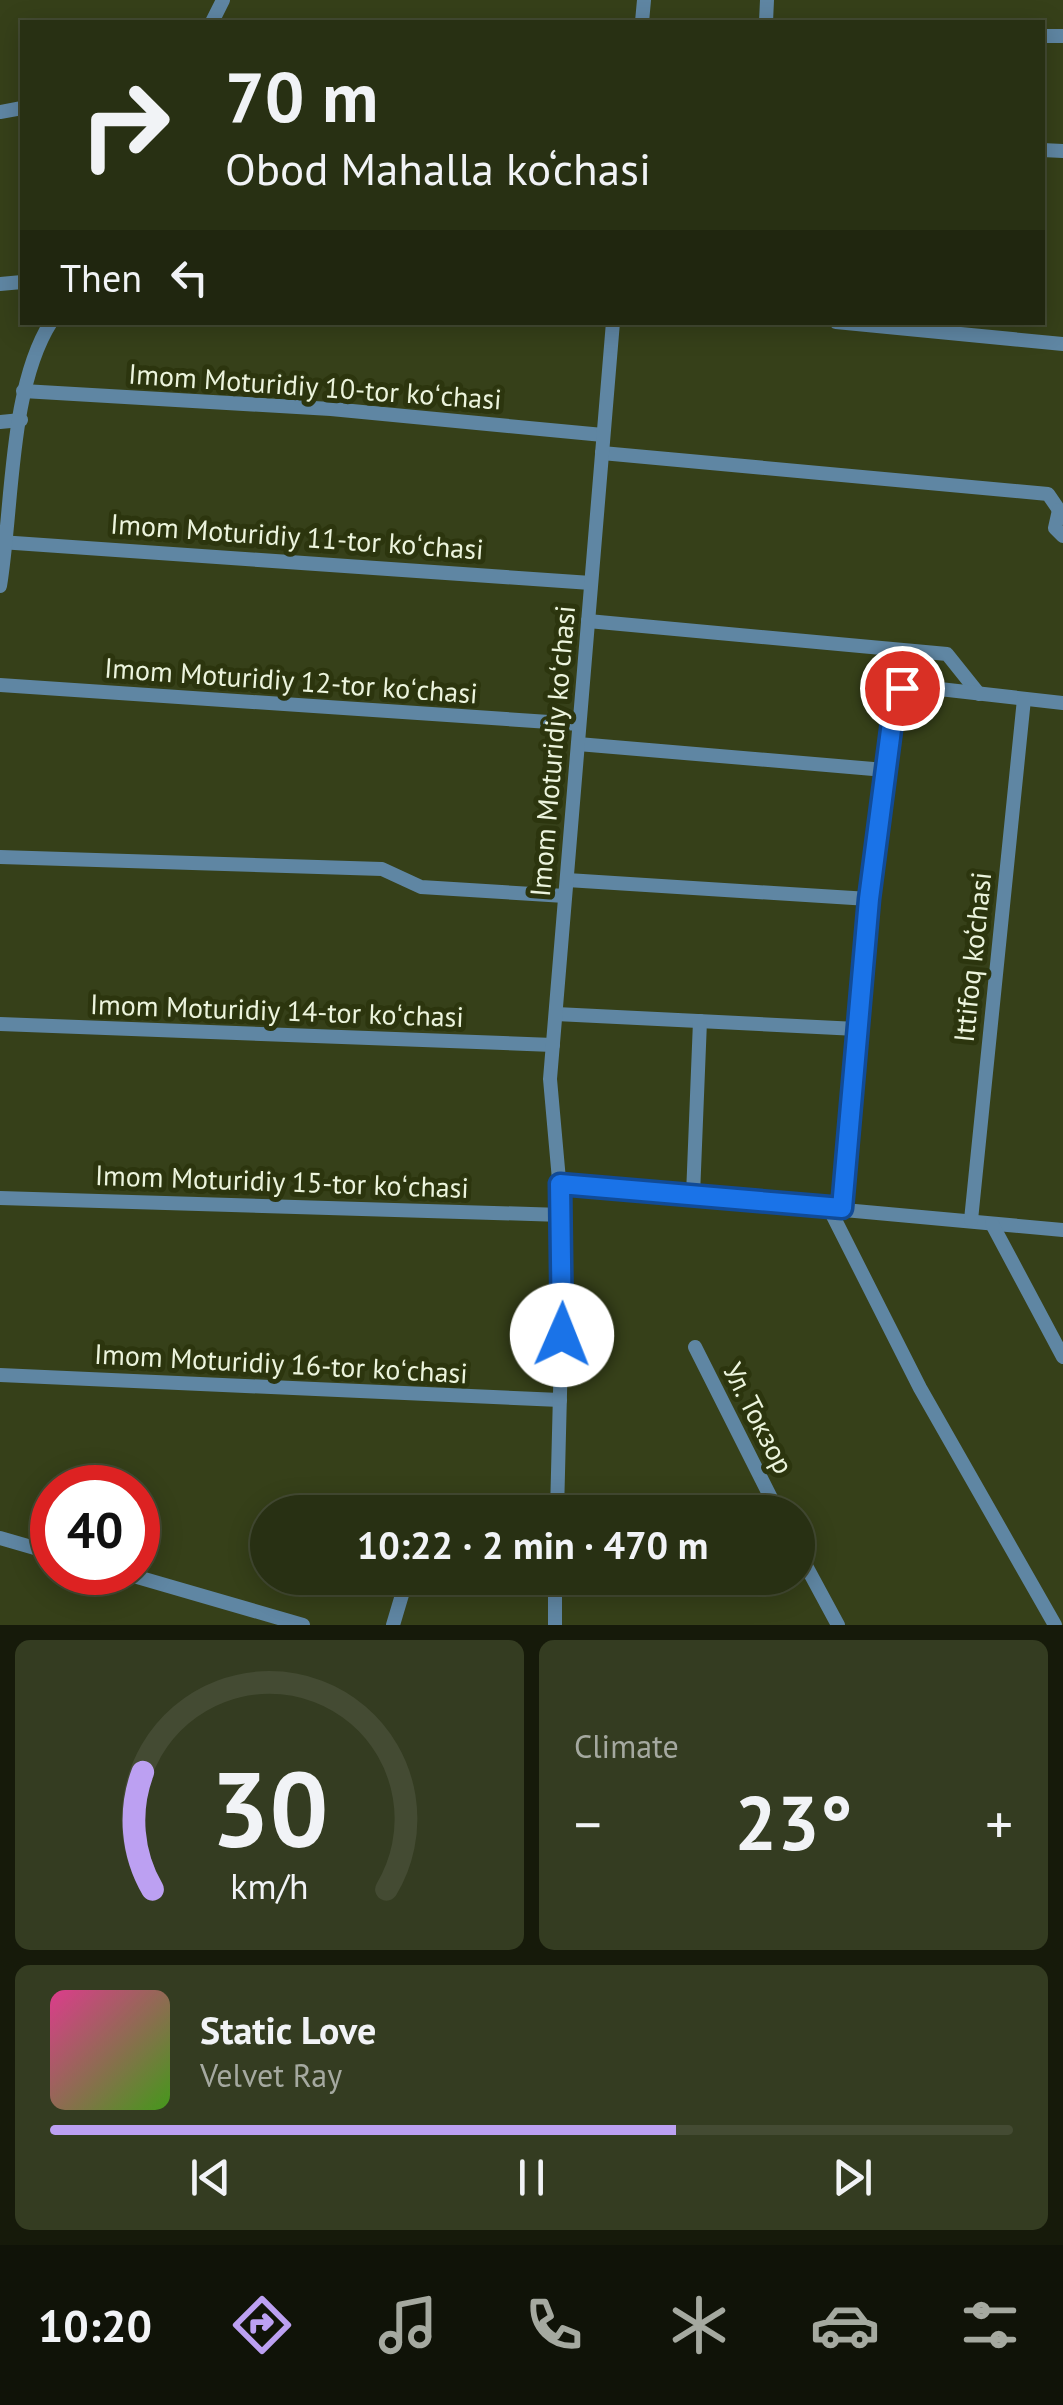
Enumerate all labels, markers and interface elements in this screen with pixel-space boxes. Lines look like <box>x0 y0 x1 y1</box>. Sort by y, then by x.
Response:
text: 70 m <box>225 51 378 141</box>
icon: right <box>60 60 190 190</box>
text: Obod Mahalla ko‘chasi <box>225 139 651 197</box>
icon: left <box>162 250 217 305</box>
text: Then <box>60 253 142 302</box>
street label: Imom Moturidiy 10-tor koʻchasi <box>127 354 503 418</box>
street label: Imom Moturidiy 11-tor koʻchasi <box>109 504 485 568</box>
street label: Imom Moturidiy koʻchasi <box>521 604 583 898</box>
pin <box>860 646 945 731</box>
street label: Imom Moturidiy 12-tor koʻchasi <box>103 648 479 712</box>
icon: arrive <box>875 661 930 716</box>
street label: Ittifoq ko‘chasi <box>945 870 999 1044</box>
street label: Imom Moturidiy 14-tor koʻchasi <box>89 985 465 1035</box>
street label: Imom Moturidiy 15-tor koʻchasi <box>94 1156 470 1206</box>
position arrow <box>510 1283 614 1387</box>
street label: Imom Moturidiy 16-tor koʻchasi <box>93 1335 469 1391</box>
street label: Ул. Токзор <box>715 1356 803 1480</box>
speed limit sign: 40 <box>30 1465 160 1595</box>
text: 10:22 · 2 min · 470 m <box>357 1520 708 1569</box>
text: Climate <box>574 1725 679 1767</box>
text: 30 <box>211 1741 328 1876</box>
text: 23° <box>735 1774 852 1871</box>
text: − <box>574 1788 602 1859</box>
text: + <box>985 1788 1013 1859</box>
text: km/h <box>230 1863 309 1909</box>
text: Static Love <box>200 2005 376 2054</box>
text: Velvet Ray <box>200 2054 342 2096</box>
icon: previous <box>183 2150 238 2205</box>
icon: pause <box>504 2150 559 2205</box>
icon: next <box>825 2150 880 2205</box>
icon: directions <box>227 2290 297 2360</box>
icon: music <box>373 2290 443 2360</box>
icon: phone <box>519 2290 589 2360</box>
icon: climate <box>664 2290 734 2360</box>
icon: car <box>810 2290 880 2360</box>
icon: filters <box>955 2290 1025 2360</box>
text: 10:20 <box>38 2296 152 2354</box>

